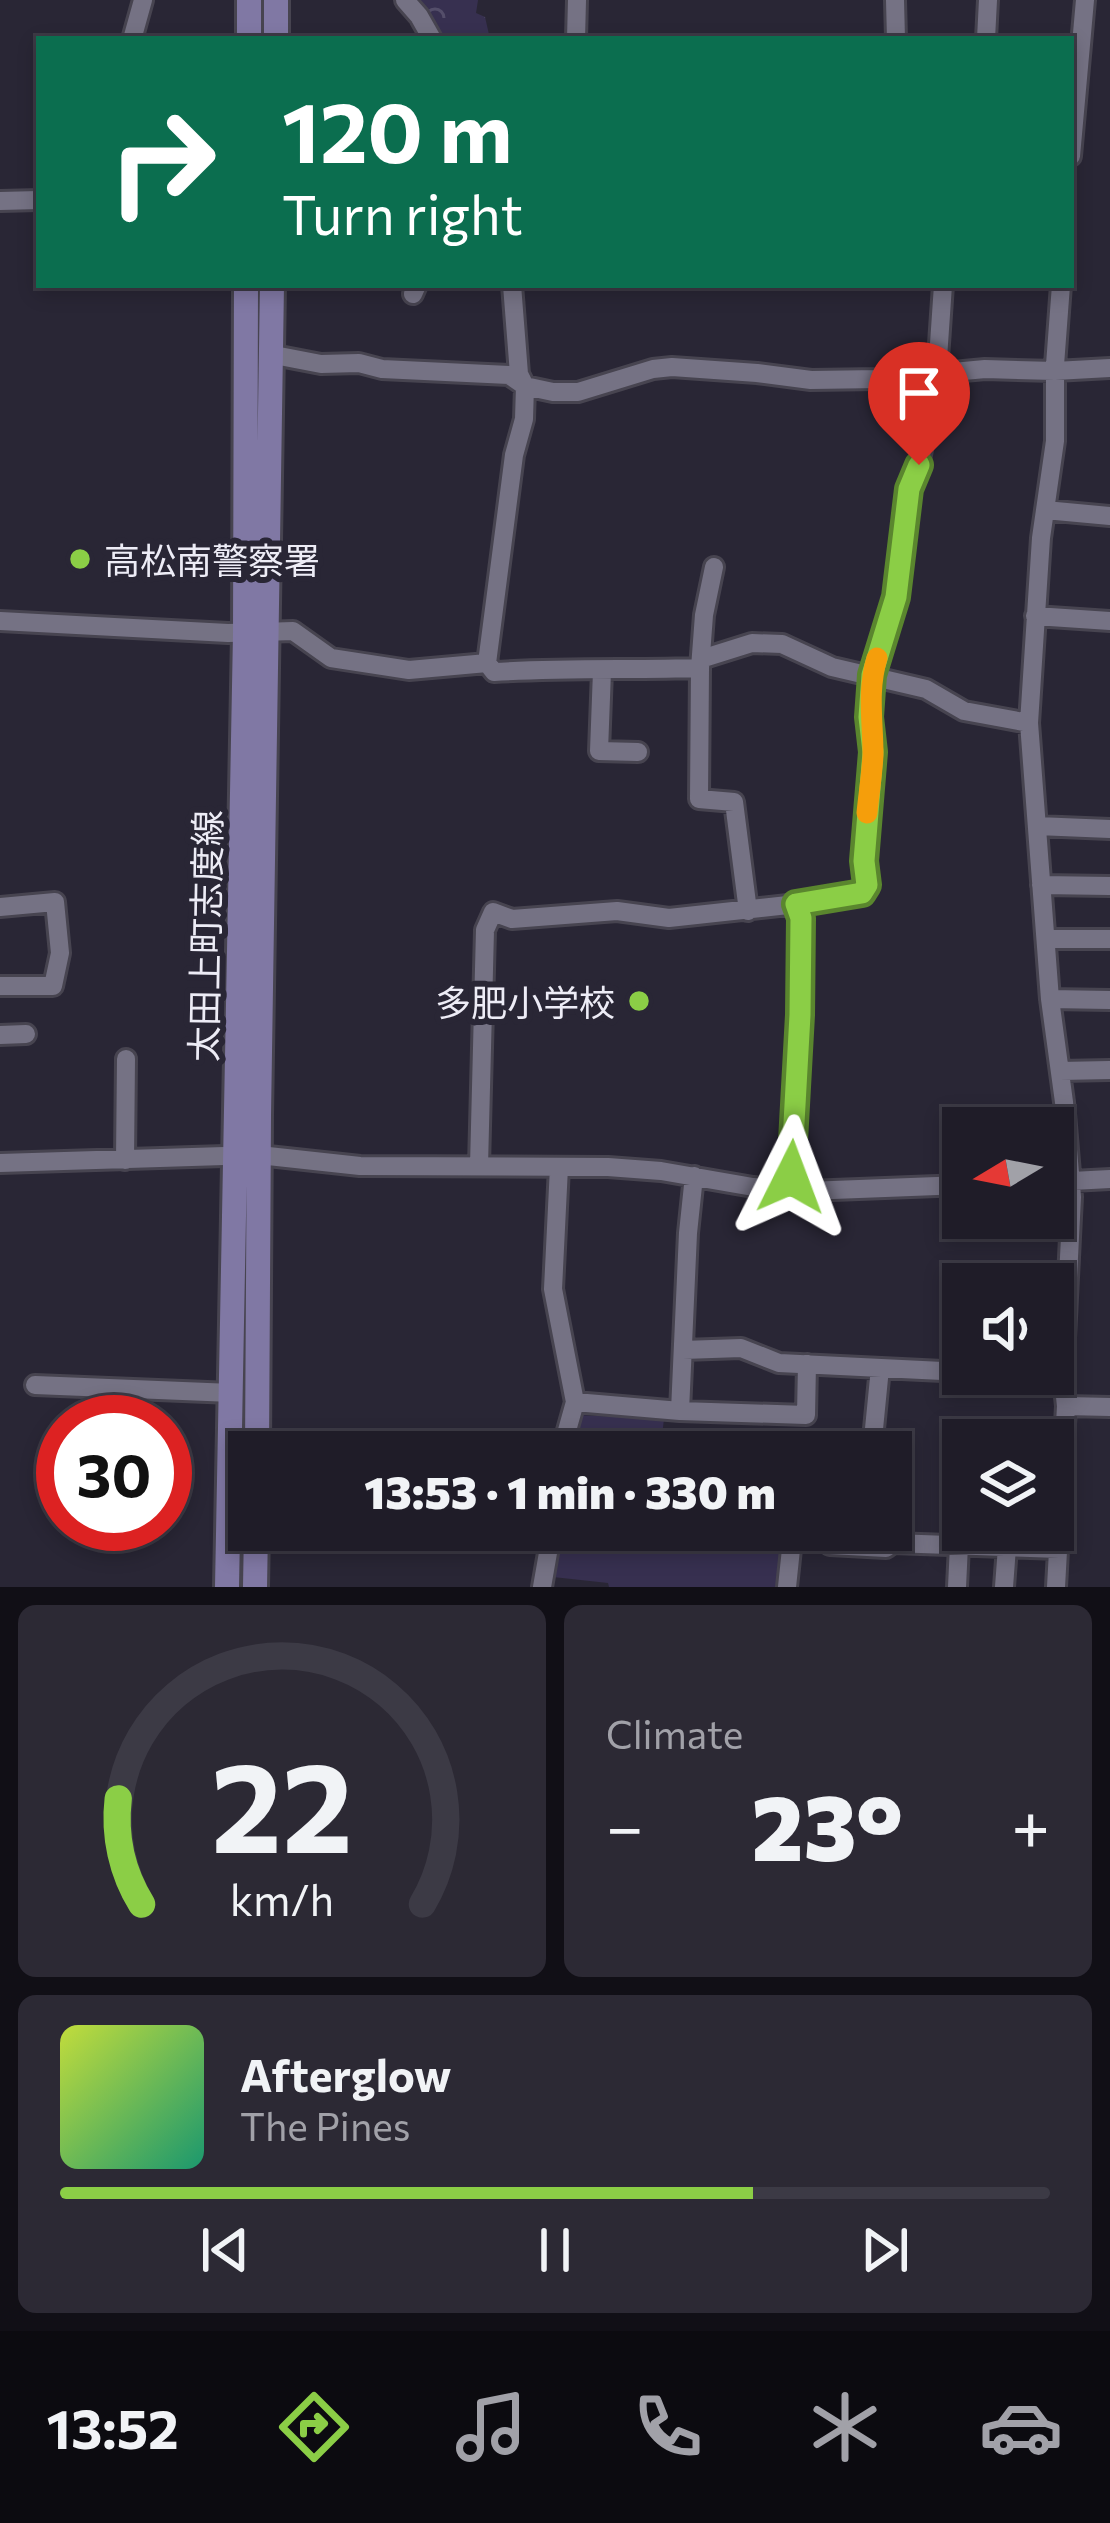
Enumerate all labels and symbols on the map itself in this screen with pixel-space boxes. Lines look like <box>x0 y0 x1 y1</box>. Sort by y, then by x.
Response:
pin <box>868 342 970 465</box>
place label: 高松南警察署 <box>104 537 320 581</box>
marker: 高松南警察署 <box>67 546 93 572</box>
street label: 太田上町志度線 <box>180 810 228 1062</box>
place label: 多肥小学校 <box>435 979 615 1023</box>
marker: 多肥小学校 <box>626 988 652 1014</box>
north arrow <box>942 1107 1074 1239</box>
position arrow <box>728 1114 854 1240</box>
speed limit sign: 30 <box>36 1395 192 1551</box>

